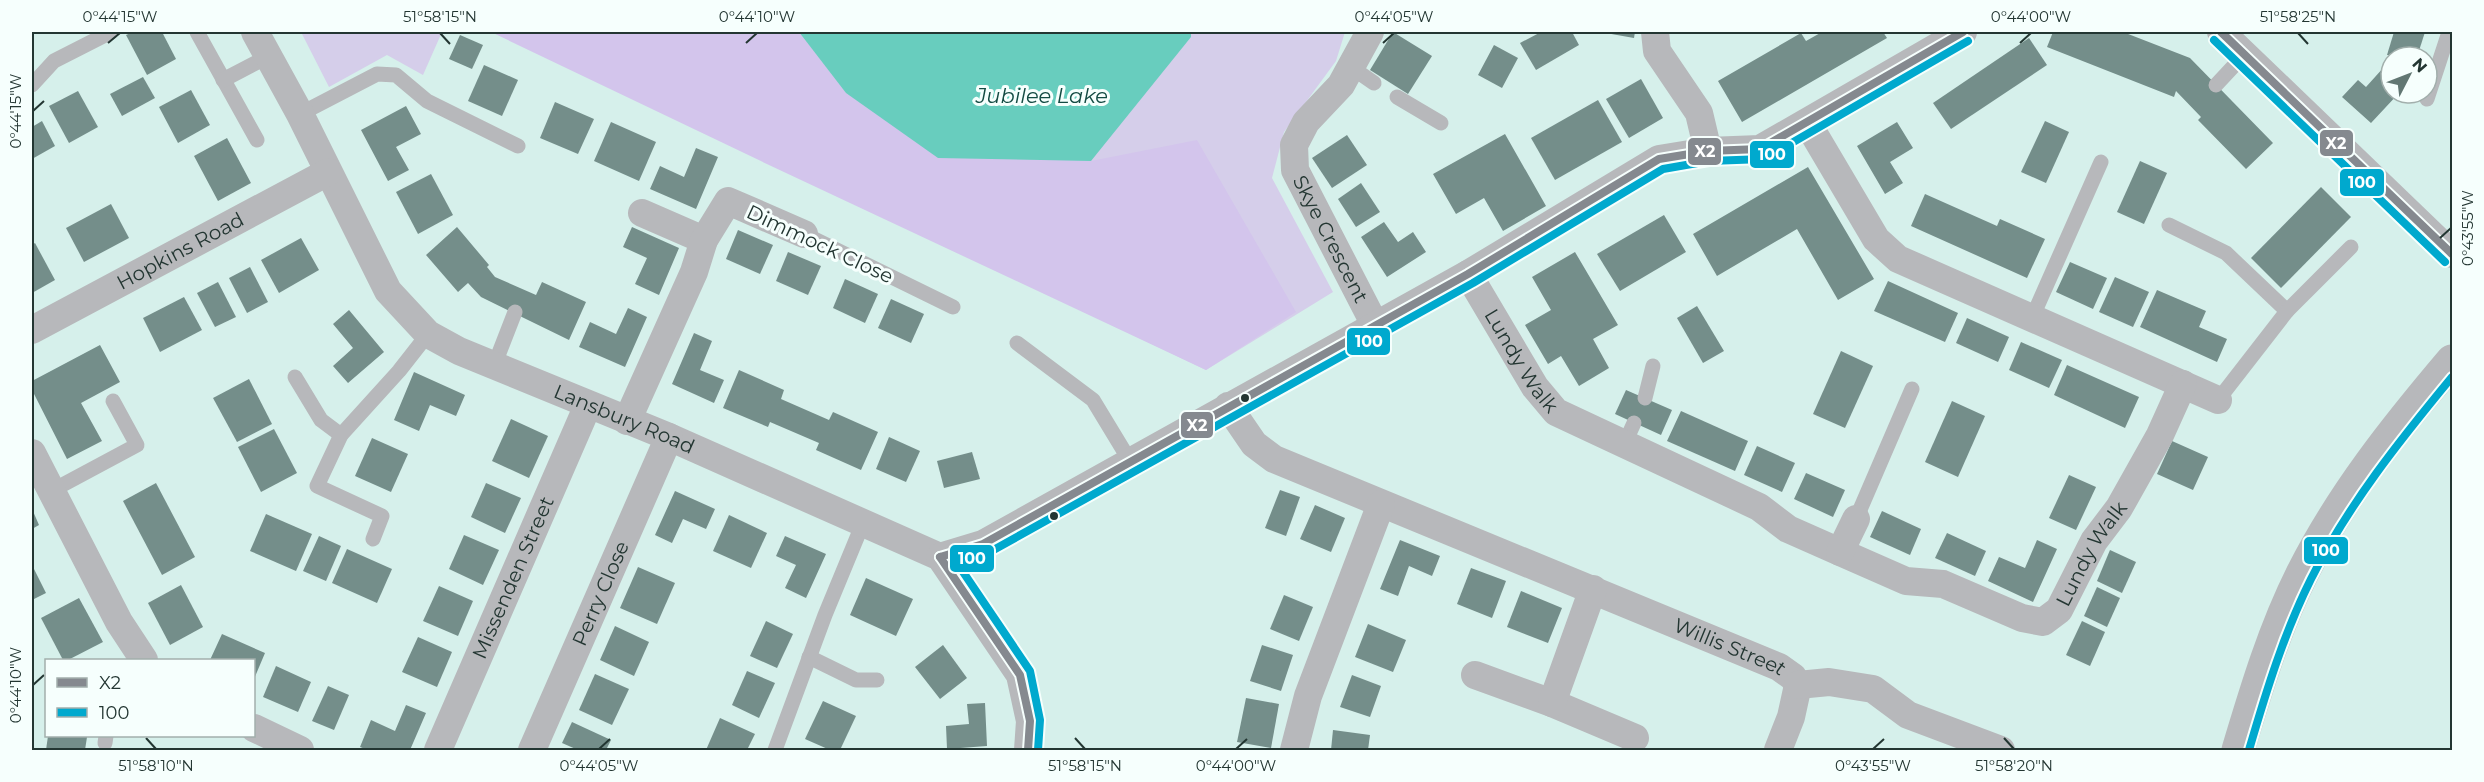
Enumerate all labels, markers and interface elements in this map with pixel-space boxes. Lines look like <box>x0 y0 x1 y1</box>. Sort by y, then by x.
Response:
text: 0°44'15"W <box>83 7 158 26</box>
text: 51°58'15"N <box>403 7 477 26</box>
text: 0°44'10"W <box>719 7 796 26</box>
text: 0°44'05"W <box>1355 7 1434 26</box>
text: 0°44'00"W <box>1991 7 2072 26</box>
text: 51°58'25"N <box>2260 7 2336 26</box>
north arrow <box>2379 45 2439 105</box>
text: N <box>2408 54 2431 76</box>
text: 0°44'15"W <box>6 73 25 148</box>
water label: Jubilee Lake <box>975 83 1108 108</box>
line badge: X2 <box>2319 129 2354 157</box>
text: X2 <box>2326 134 2346 153</box>
line badge: X2 <box>1687 137 1722 166</box>
line badge: 100 <box>1749 140 1795 169</box>
text: X2 <box>1695 142 1715 161</box>
text: 100 <box>1758 145 1786 164</box>
line badge: 100 <box>2339 168 2385 197</box>
street label: Skye Crescent <box>1288 171 1373 307</box>
text: 100 <box>2348 173 2376 192</box>
text: 0°43'55"W <box>2458 190 2477 266</box>
street label: Dimmock Close <box>743 199 897 289</box>
street label: Hopkins Road <box>113 207 248 295</box>
street label: Lundy Walk <box>1479 305 1563 418</box>
line badge: 100 <box>1346 327 1391 356</box>
text: 100 <box>1355 332 1383 351</box>
street label: Lansbury Road <box>550 379 698 459</box>
unlabelled marker <box>1239 392 1251 404</box>
line badge: X2 <box>1180 411 1214 439</box>
text: X2 <box>1187 416 1207 435</box>
street label: Missenden Street <box>467 493 559 662</box>
street label: Lundy Walk <box>2051 496 2132 610</box>
unlabelled marker <box>1048 510 1060 522</box>
line badge: 100 <box>2303 536 2349 565</box>
street label: Perry Close <box>567 537 634 649</box>
text: 100 <box>2312 541 2340 560</box>
line badge: 100 <box>949 544 995 573</box>
text: 100 <box>958 549 986 568</box>
street label: Willis Street <box>1670 613 1791 680</box>
text: 0°44'10"W <box>6 646 25 723</box>
legend <box>45 659 255 737</box>
text: X2 <box>99 672 121 694</box>
text: 100 <box>99 702 129 724</box>
text: 51°58'10"N <box>118 756 194 775</box>
text: 0°44'05"W <box>560 756 639 775</box>
text: 51°58'15"N <box>1048 756 1122 775</box>
text: 0°44'00"W <box>1196 756 1277 775</box>
text: 0°43'55"W <box>1835 756 1911 775</box>
text: 51°58'20"N <box>1975 756 2053 775</box>

